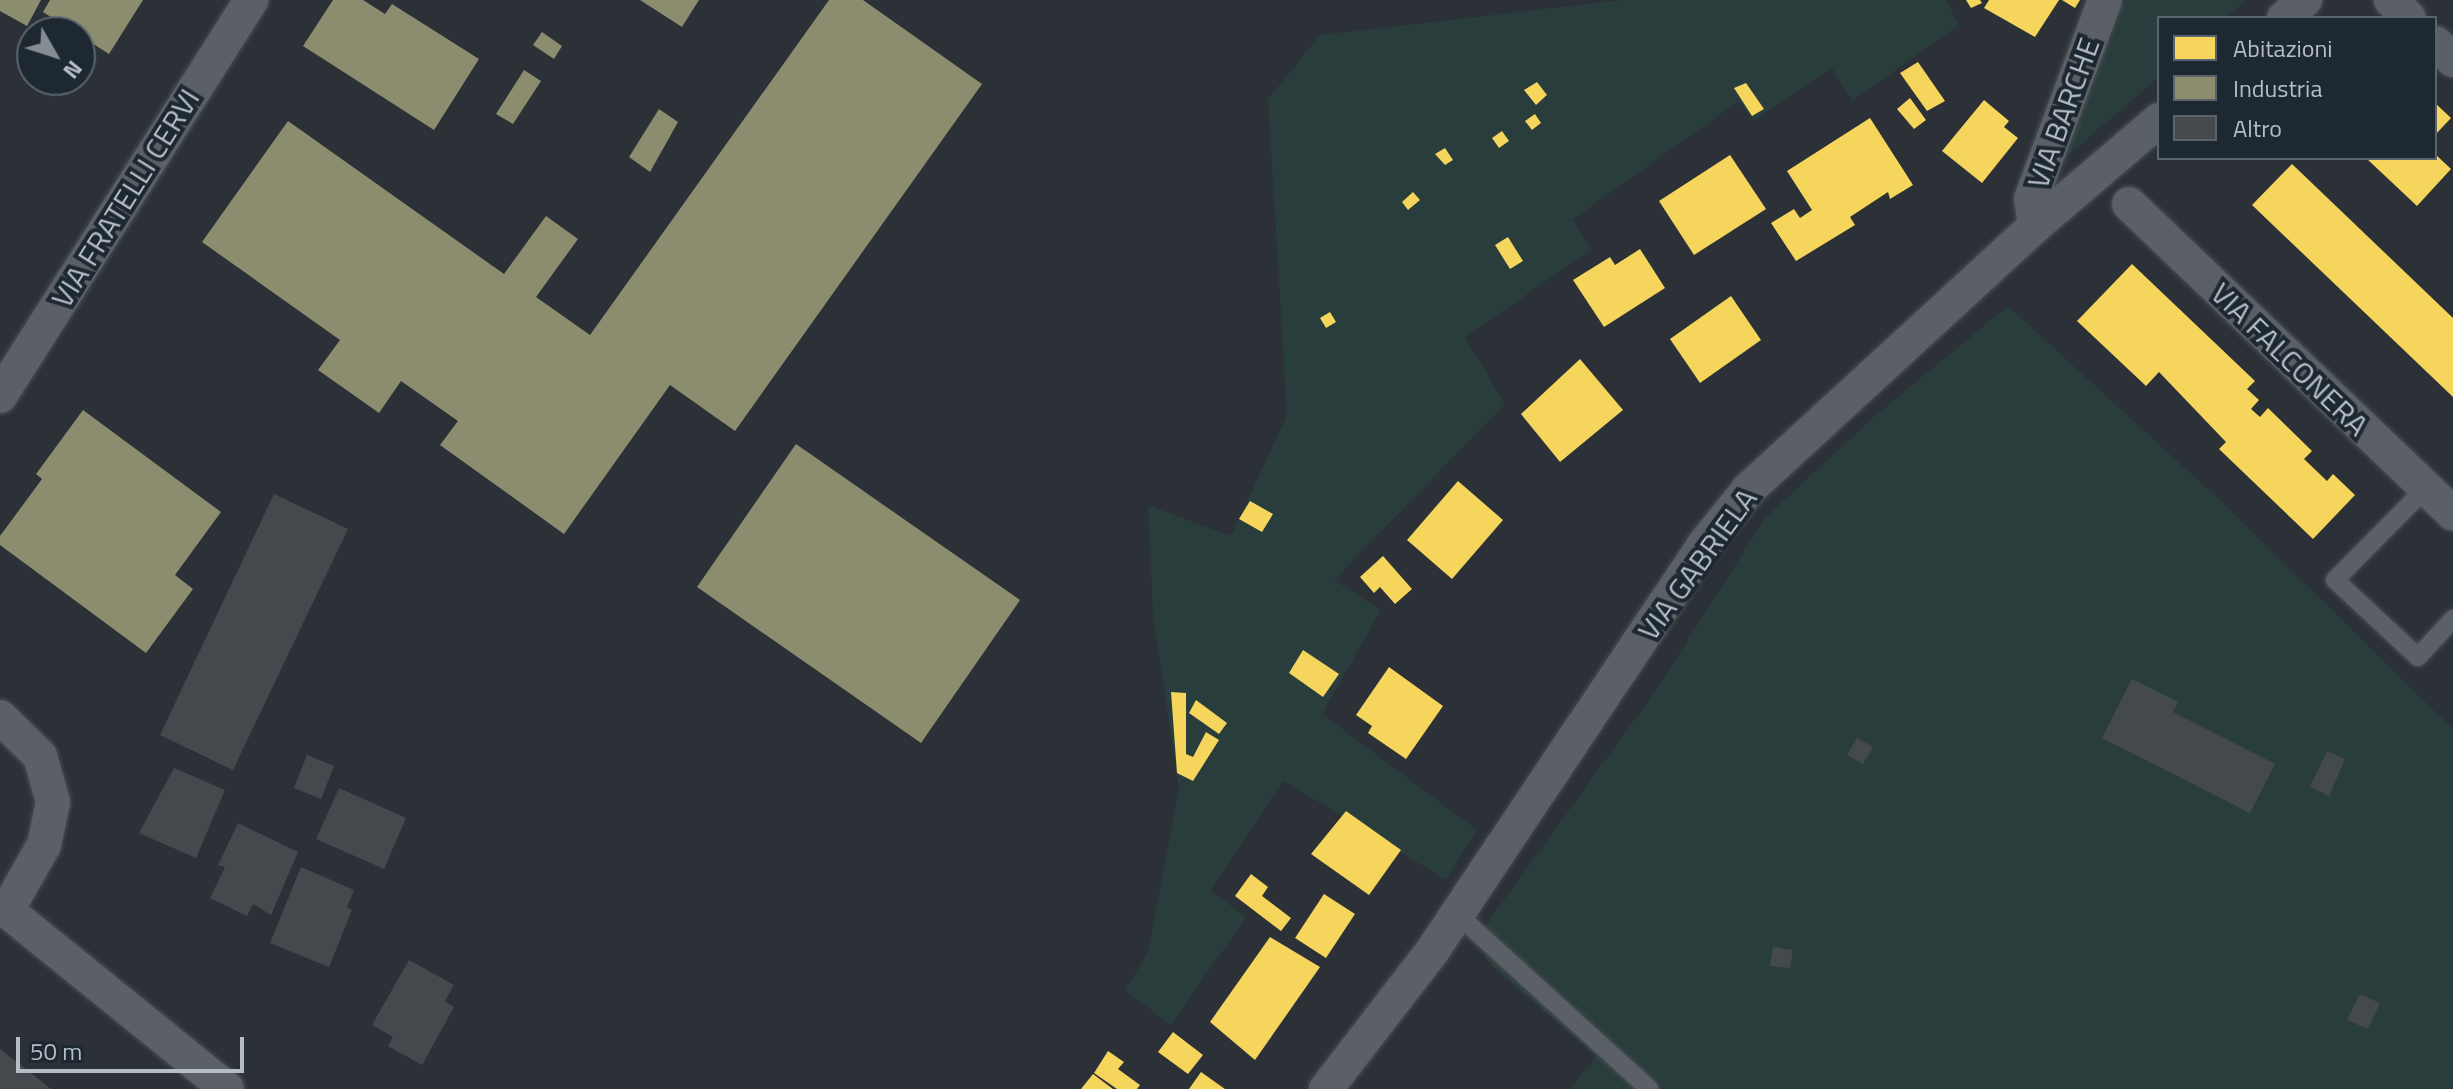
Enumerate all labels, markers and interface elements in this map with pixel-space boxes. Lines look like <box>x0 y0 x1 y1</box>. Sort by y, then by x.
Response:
north arrow <box>16 16 96 96</box>
legend <box>2157 16 2437 160</box>
text: Abitazioni <box>2233 30 2333 66</box>
street label: VIA BARCHE <box>2019 33 2107 193</box>
text: N <box>55 53 91 86</box>
text: Industria <box>2233 70 2322 106</box>
street label: VIA FRATELLI CERVI <box>43 82 207 314</box>
text: Altro <box>2233 110 2282 146</box>
street label: VIA FALCONERA <box>2204 275 2376 443</box>
street label: VIA GABRIELA <box>1630 481 1764 647</box>
scale bar <box>20 1021 248 1071</box>
text: 50 m <box>30 1033 82 1069</box>

